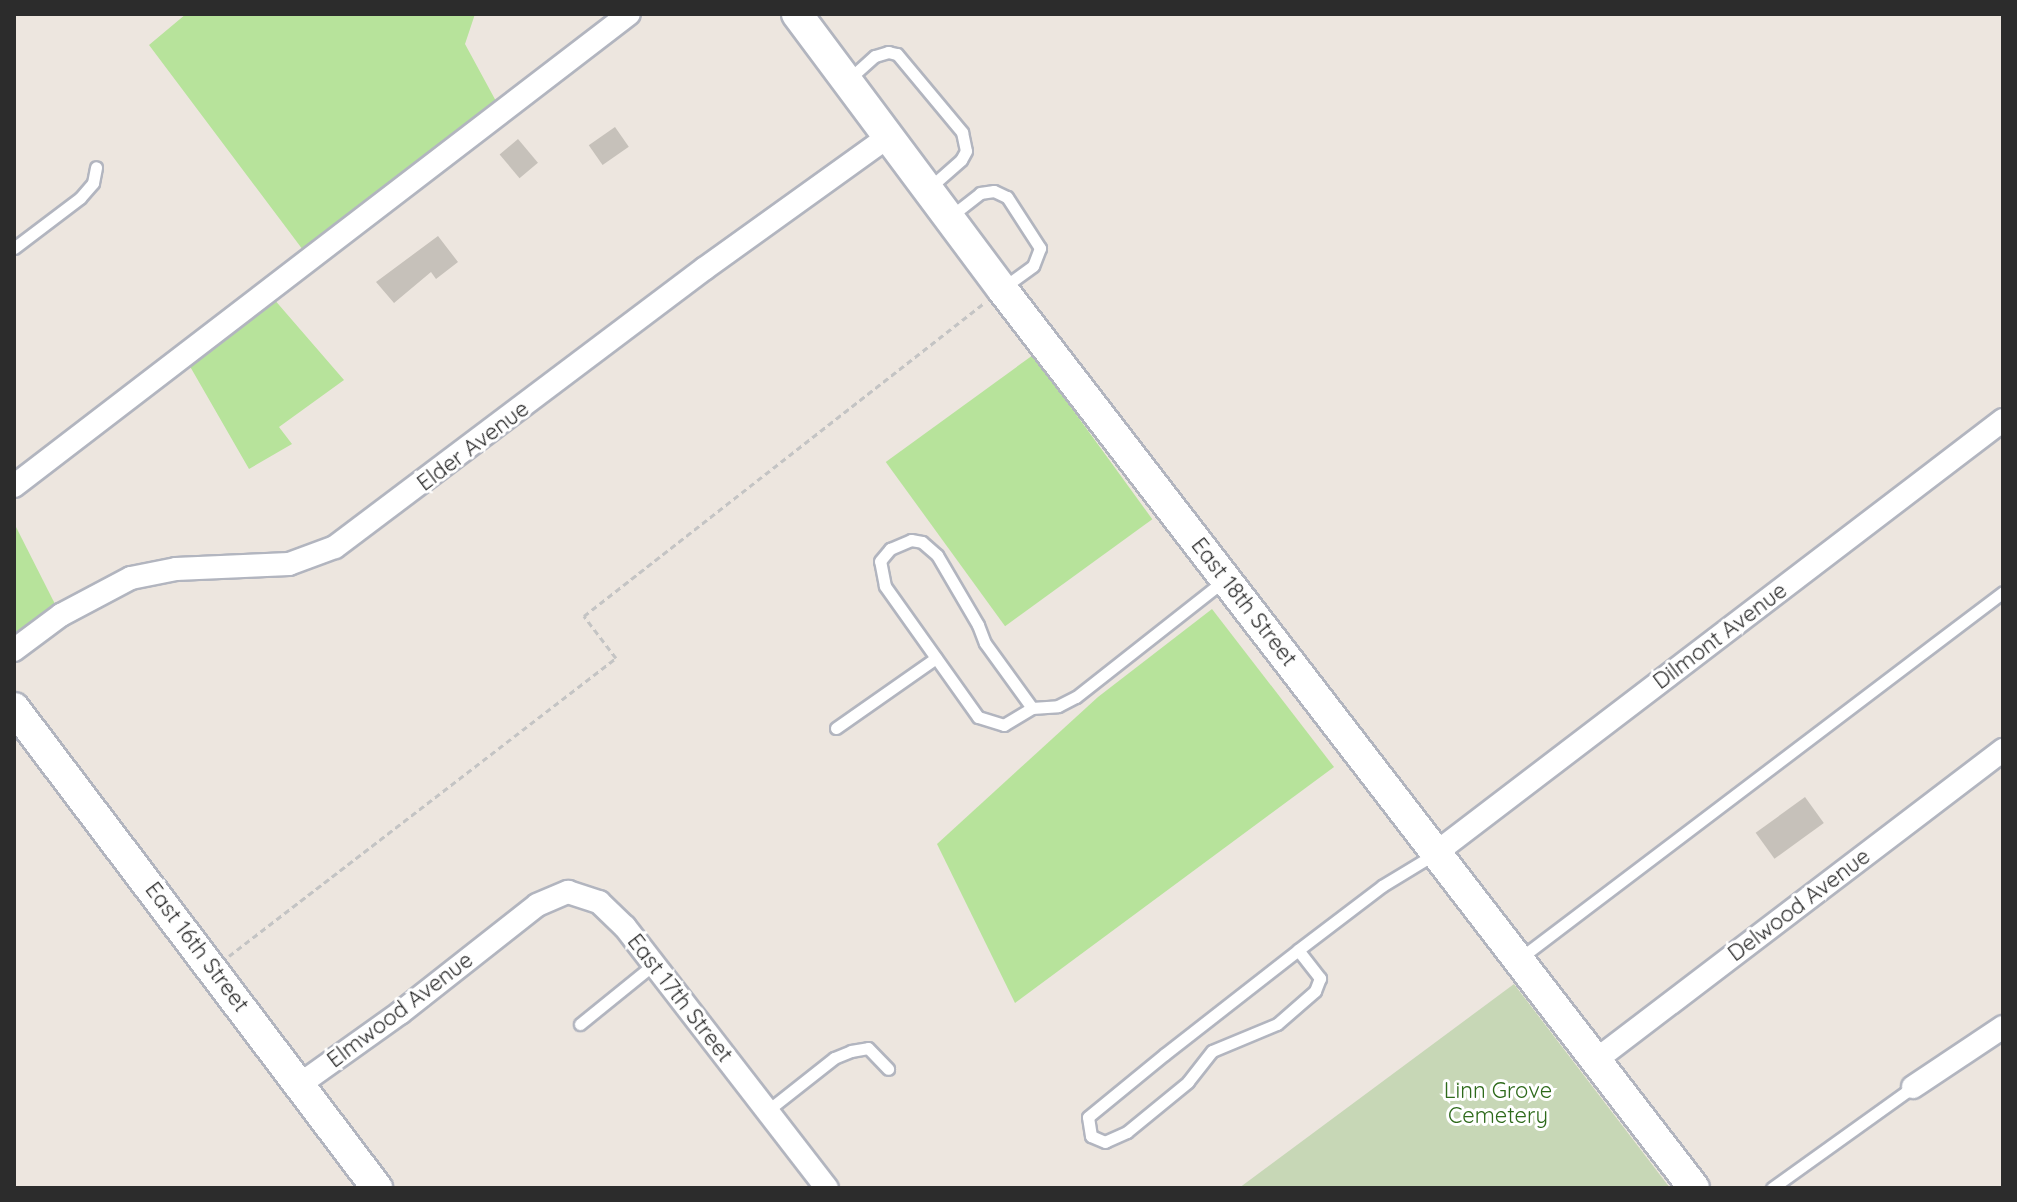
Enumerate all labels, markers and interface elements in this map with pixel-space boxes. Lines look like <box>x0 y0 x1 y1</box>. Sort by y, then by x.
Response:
street label: Elder Avenue <box>412 395 534 497</box>
street label: East 18th Street <box>1186 533 1302 671</box>
street label: Dilmont Avenue <box>1648 577 1792 695</box>
street label: Delwood Avenue <box>1723 843 1875 967</box>
street label: East 16th Street <box>140 877 254 1017</box>
street label: East 17th Street <box>622 929 738 1067</box>
street label: Elmwood Avenue <box>322 947 478 1073</box>
park label: Linn Grove Cemetery <box>1444 1077 1552 1128</box>

